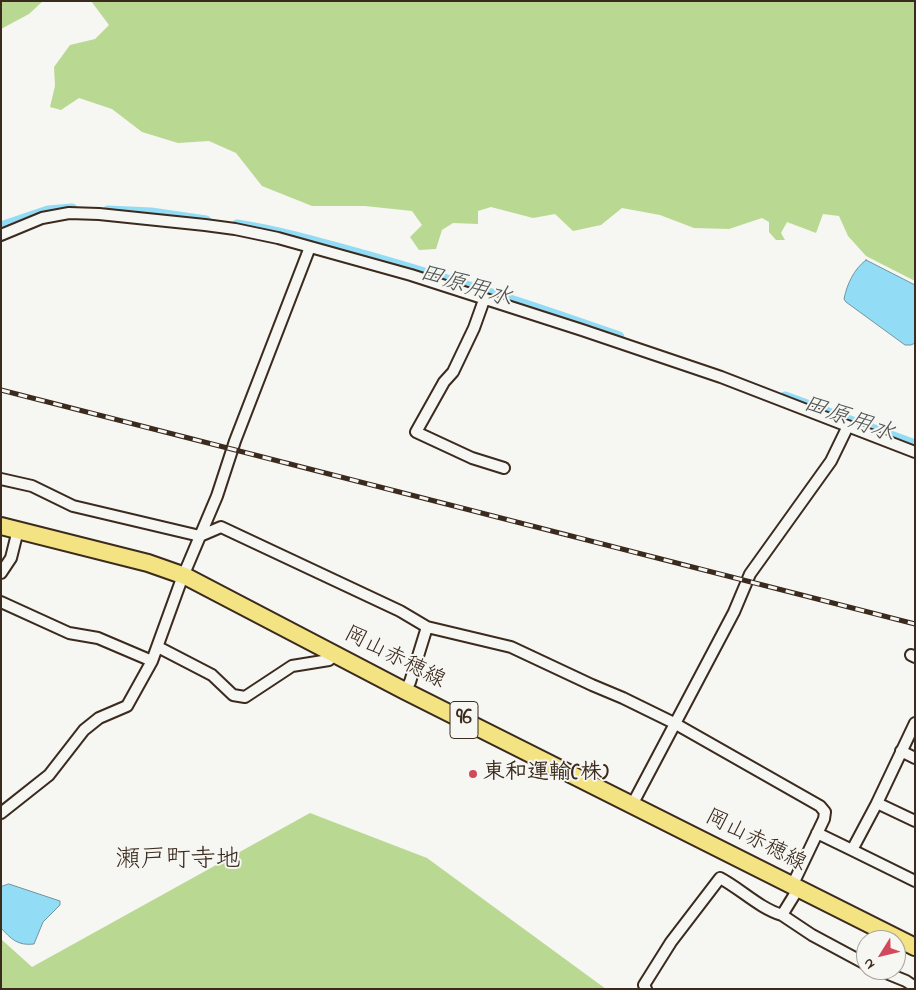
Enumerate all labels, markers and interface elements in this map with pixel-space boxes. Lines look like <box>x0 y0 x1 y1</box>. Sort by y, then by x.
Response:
water label: 田原用水 <box>415 260 515 316</box>
water label: 田原用水 <box>798 391 898 451</box>
street label: 岡山赤穂線 <box>339 622 449 696</box>
road number: 96 <box>450 702 478 738</box>
place label: 東和運輸(株) <box>483 761 609 787</box>
marker: 東和運輸(株) <box>467 768 479 780</box>
street label: 岡山赤穂線 <box>700 805 810 879</box>
district label: 瀬戸町寺地 <box>116 847 240 877</box>
north arrow <box>856 930 906 980</box>
text: N <box>858 954 881 974</box>

